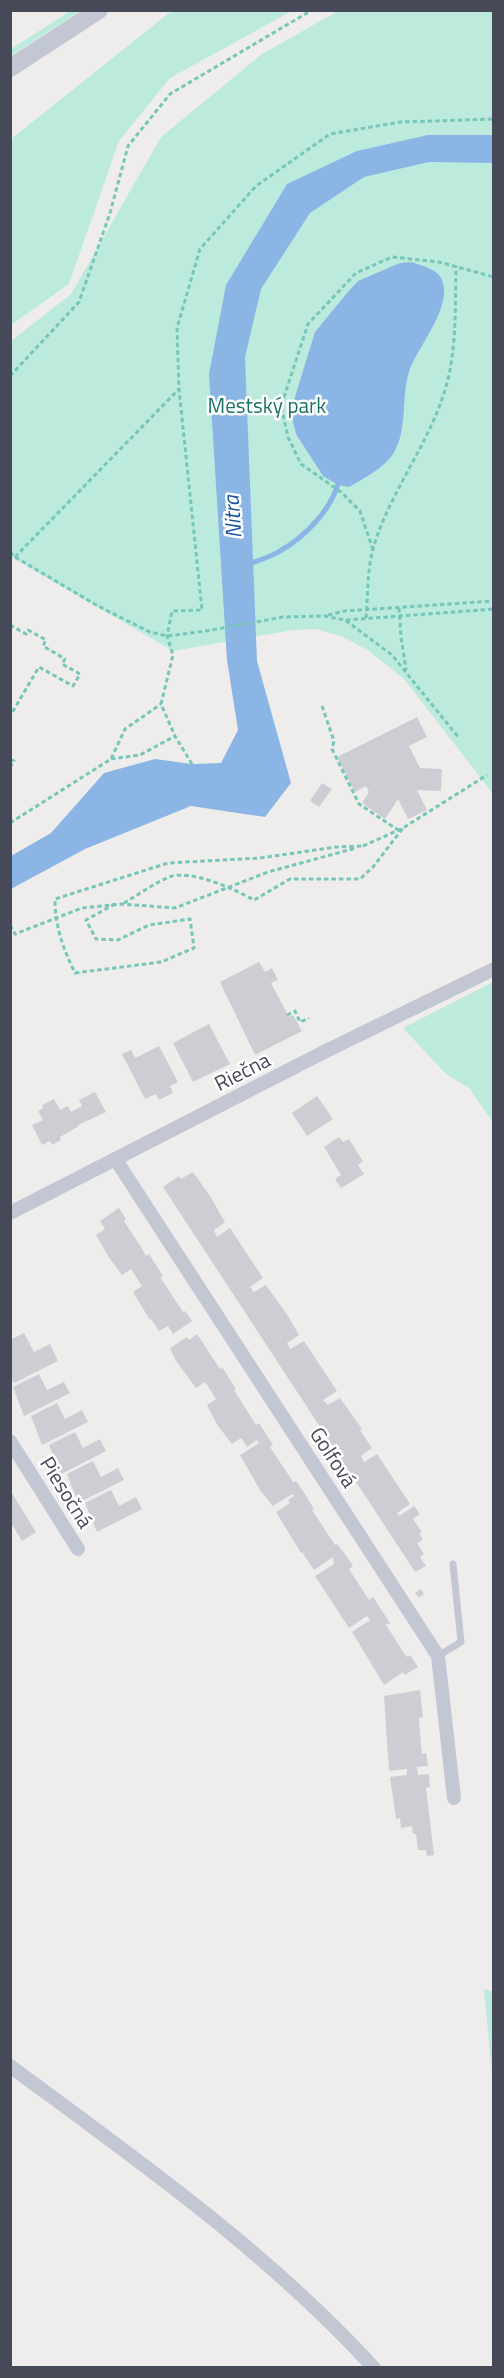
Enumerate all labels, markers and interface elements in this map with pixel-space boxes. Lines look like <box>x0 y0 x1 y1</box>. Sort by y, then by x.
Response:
park label: Mestský park <box>208 389 326 421</box>
water label: Nitra <box>213 492 250 540</box>
street label: Riečna <box>208 1043 276 1099</box>
street label: Golfová <box>302 1420 366 1494</box>
street label: Piesočná <box>32 1450 102 1535</box>

